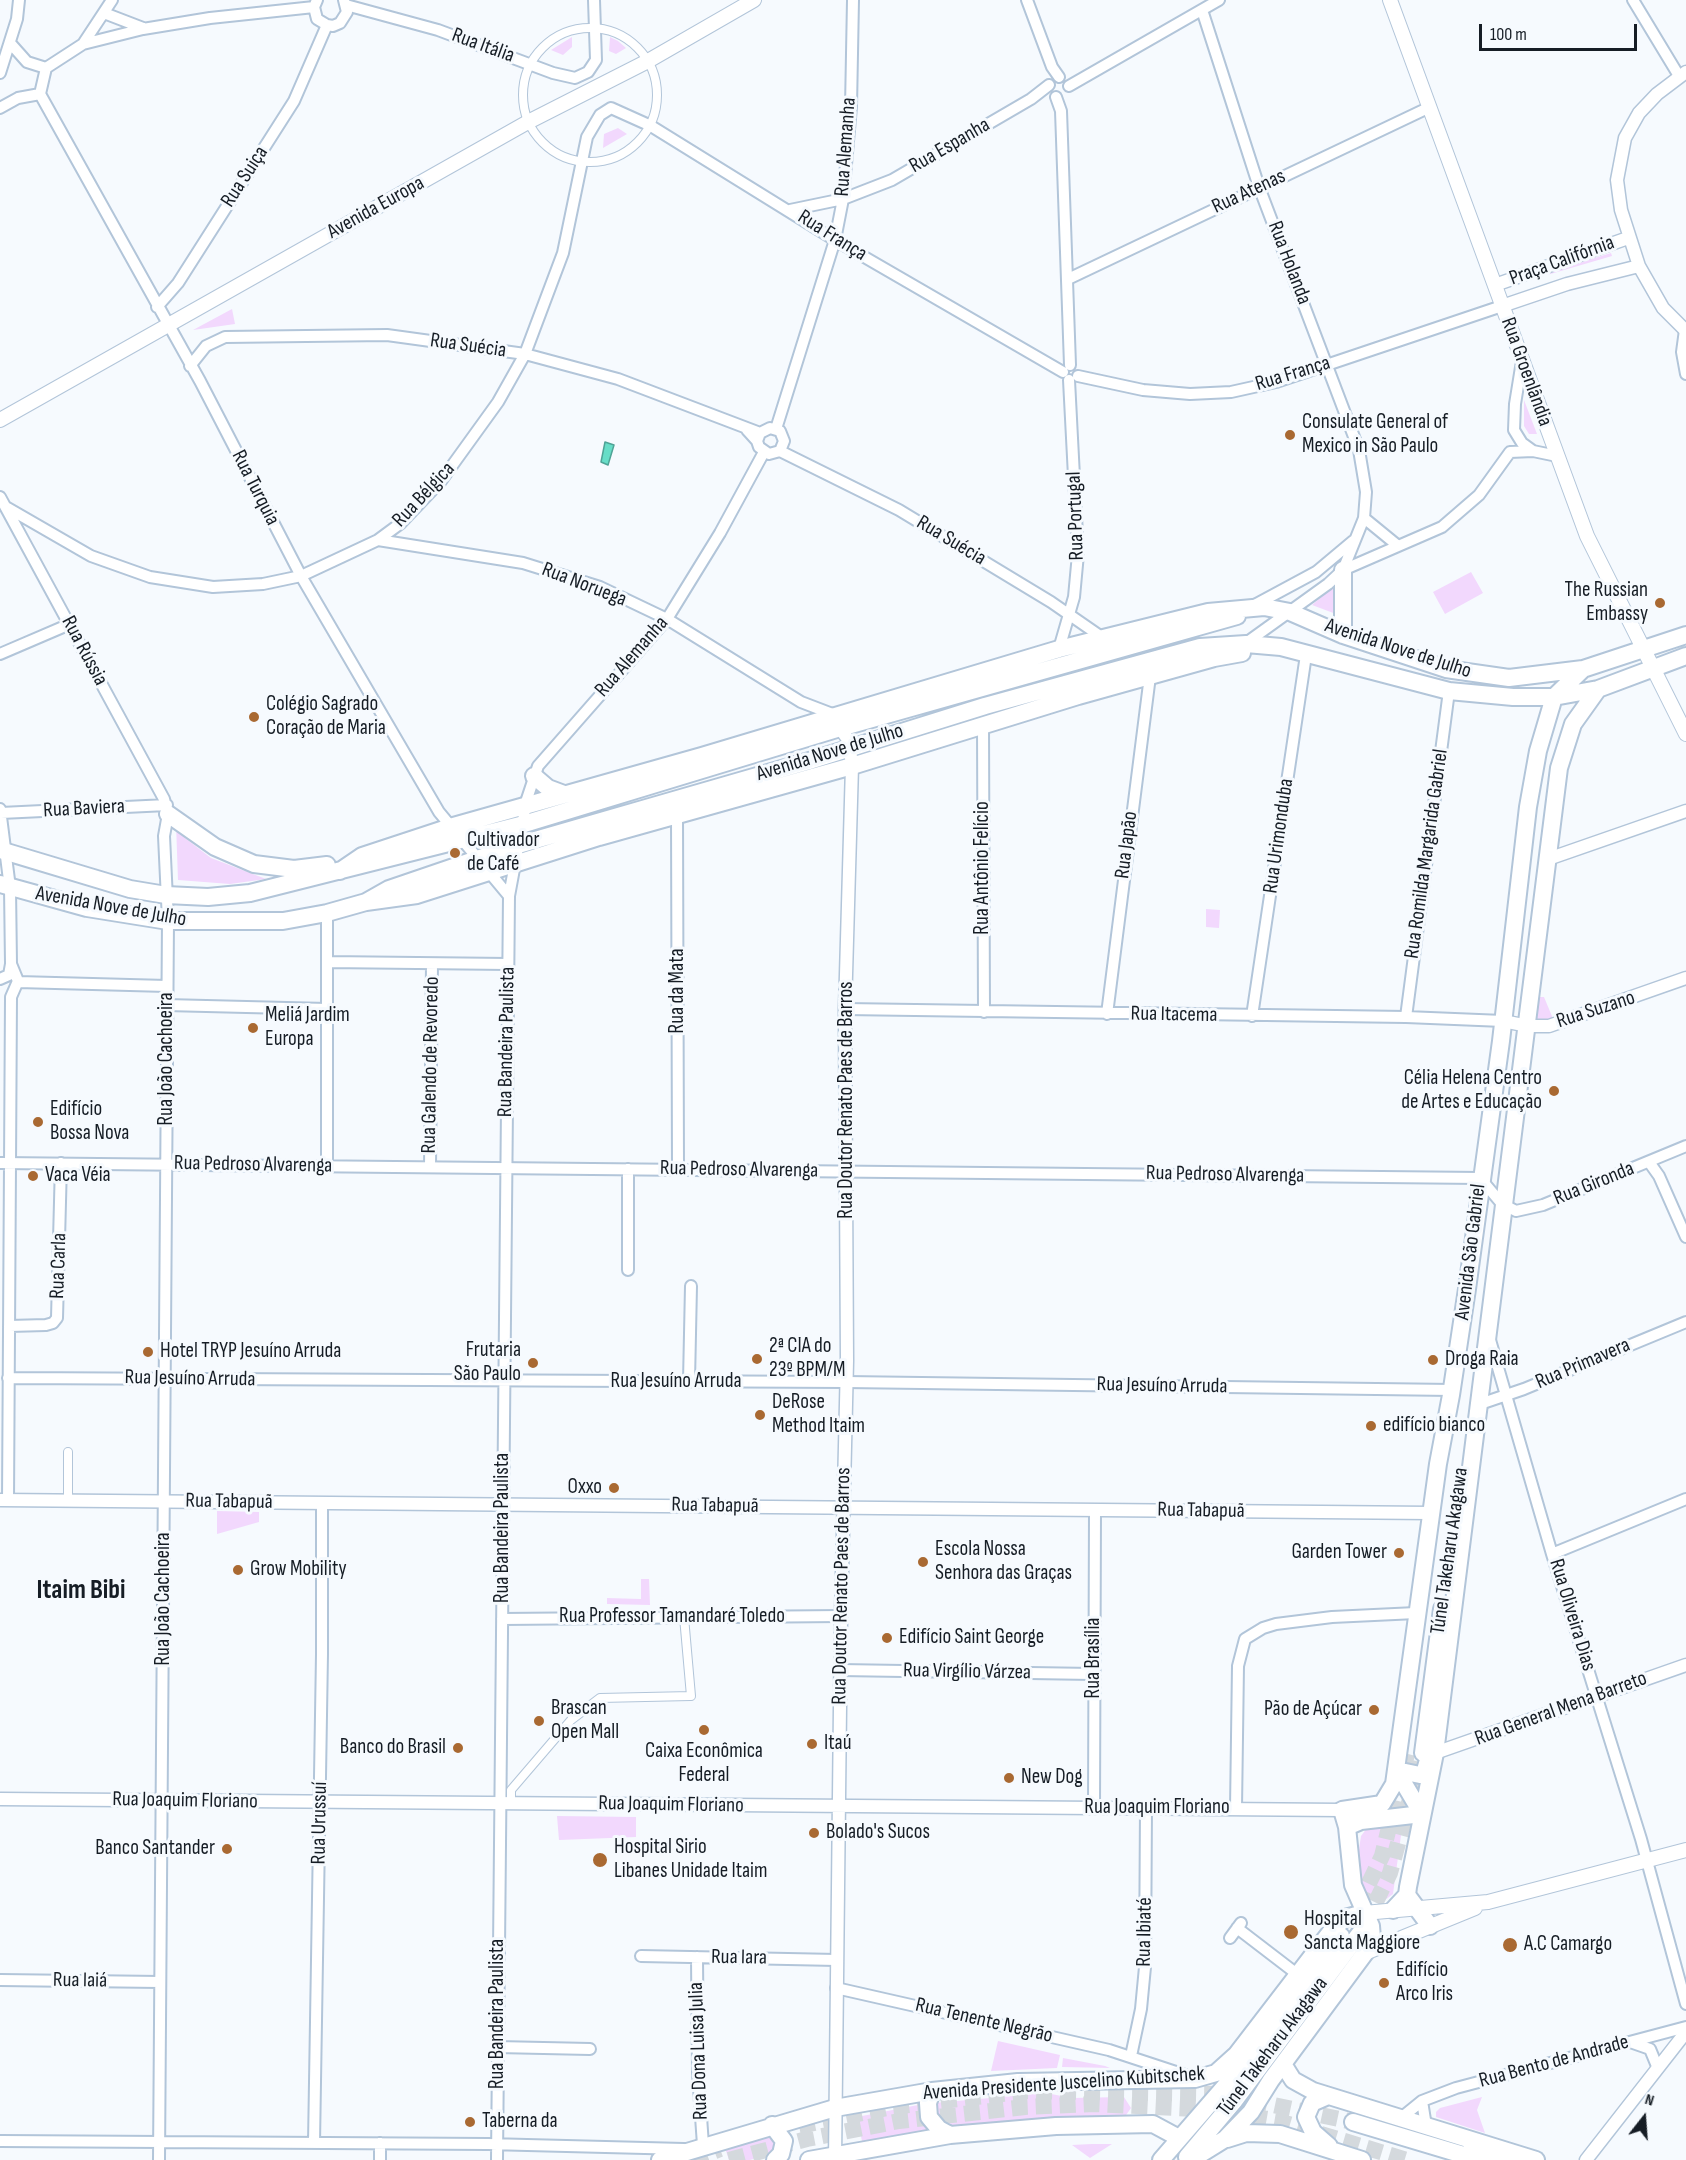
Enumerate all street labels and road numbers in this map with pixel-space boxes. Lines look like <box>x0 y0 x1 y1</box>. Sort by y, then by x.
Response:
street label: Rua Itália <box>448 23 518 69</box>
street label: Rua Alemanha <box>830 97 862 197</box>
street label: Rua Espanha <box>905 113 995 179</box>
street label: Rua Suiça <box>216 142 274 212</box>
street label: Rua Atenas <box>1208 164 1290 220</box>
street label: Avenida Europa <box>323 171 429 245</box>
street label: Rua França <box>793 205 871 267</box>
street label: Rua Holanda <box>1262 218 1316 308</box>
street label: Praça Califórnia <box>1506 230 1618 292</box>
street label: Rua Groenlândia <box>1495 314 1557 430</box>
street label: Rua Suécia <box>428 328 508 364</box>
street label: Rua França <box>1253 351 1333 397</box>
street label: Rua Turquia <box>225 446 285 530</box>
street label: Rua Bélgica <box>387 457 461 533</box>
street label: Rua Portugal <box>1062 471 1090 561</box>
street label: Rua Suécia <box>912 510 990 572</box>
street label: Rua Noruega <box>538 557 630 613</box>
street label: Rua Alemanha <box>590 611 674 703</box>
street label: Rua Rússia <box>55 612 113 690</box>
street label: Avenida Nove de Julho <box>1322 613 1474 685</box>
street label: Avenida Nove de Julho <box>753 719 907 787</box>
street label: Rua Romilda Margarida Gabriel <box>1400 748 1454 960</box>
street label: Rua Urimonduba <box>1258 777 1300 895</box>
street label: Rua Baviera <box>43 794 125 824</box>
street label: Rua Antônio Felício <box>970 801 996 935</box>
street label: Rua Japão <box>1110 810 1144 880</box>
street label: Avenida Nove de Julho <box>34 881 188 933</box>
street label: Rua da Mata <box>665 948 691 1034</box>
street label: Rua Bandeira Paulista <box>493 967 521 1117</box>
street label: Rua Galendo de Revoredo <box>417 976 445 1154</box>
street label: Rua Doutor Renato Paes de Barros <box>834 981 860 1219</box>
street label: Rua Suzano <box>1554 986 1638 1034</box>
street label: Rua João Cachoeira <box>154 992 180 1126</box>
street label: Rua Itacema <box>1130 1002 1218 1028</box>
street label: Rua Pedroso Alvarenga <box>174 1151 332 1179</box>
street label: Rua Pedroso Alvarenga <box>660 1156 818 1184</box>
street label: Rua Gironda <box>1550 1156 1638 1212</box>
street label: Rua Pedroso Alvarenga <box>1146 1161 1304 1189</box>
street label: Avenida São Gabriel <box>1450 1183 1492 1321</box>
street label: Rua Carla <box>45 1233 73 1299</box>
street label: Rua Primavera <box>1532 1333 1634 1395</box>
street label: Rua Jesuíno Arruda <box>124 1365 256 1393</box>
street label: Rua Jesuíno Arruda <box>611 1369 741 1395</box>
street label: Rua Jesuíno Arruda <box>1096 1372 1228 1400</box>
street label: Rua Bandeira Paulista <box>490 1453 516 1603</box>
street label: Túnel Takeharu Akagawa <box>1426 1466 1474 1636</box>
street label: Rua Doutor Renato Paes de Barros <box>827 1467 857 1705</box>
street label: Rua Tabapuã <box>185 1489 273 1515</box>
street label: Rua Tabapuã <box>671 1493 759 1519</box>
street label: Rua Tabapuã <box>1157 1498 1245 1524</box>
street label: Rua João Cachoeira <box>151 1532 177 1666</box>
street label: Rua Oliveira Dias <box>1543 1556 1601 1674</box>
street label: Rua Professor Tamandaré Toledo <box>559 1604 785 1630</box>
street label: Rua Brasília <box>1081 1618 1107 1698</box>
street label: Rua Virgílio Várzea <box>903 1658 1031 1686</box>
street label: Rua General Mena Barreto <box>1472 1666 1650 1752</box>
street label: Rua Urussuí <box>307 1781 333 1865</box>
street label: Rua Joaquim Floriano <box>112 1787 258 1815</box>
street label: Rua Joaquim Floriano <box>598 1791 744 1819</box>
street label: Rua Joaquim Floriano <box>1084 1795 1230 1821</box>
street label: Rua Ibiaté <box>1132 1897 1158 1967</box>
street label: Rua Bandeira Paulista <box>485 1939 511 2089</box>
street label: Rua Iara <box>711 1945 767 1971</box>
street label: Rua Iaiá <box>53 1968 107 1994</box>
street label: Túnel Takeharu Akagawa <box>1212 1972 1334 2122</box>
street label: Rua Dona Luisa Julia <box>684 1982 714 2120</box>
street label: Rua Tenente Negrão <box>913 1993 1055 2049</box>
street label: Rua Bento de Andrade <box>1476 2030 1632 2094</box>
street label: Avenida Presidente Juscelino Kubitschek <box>922 2062 1206 2106</box>

